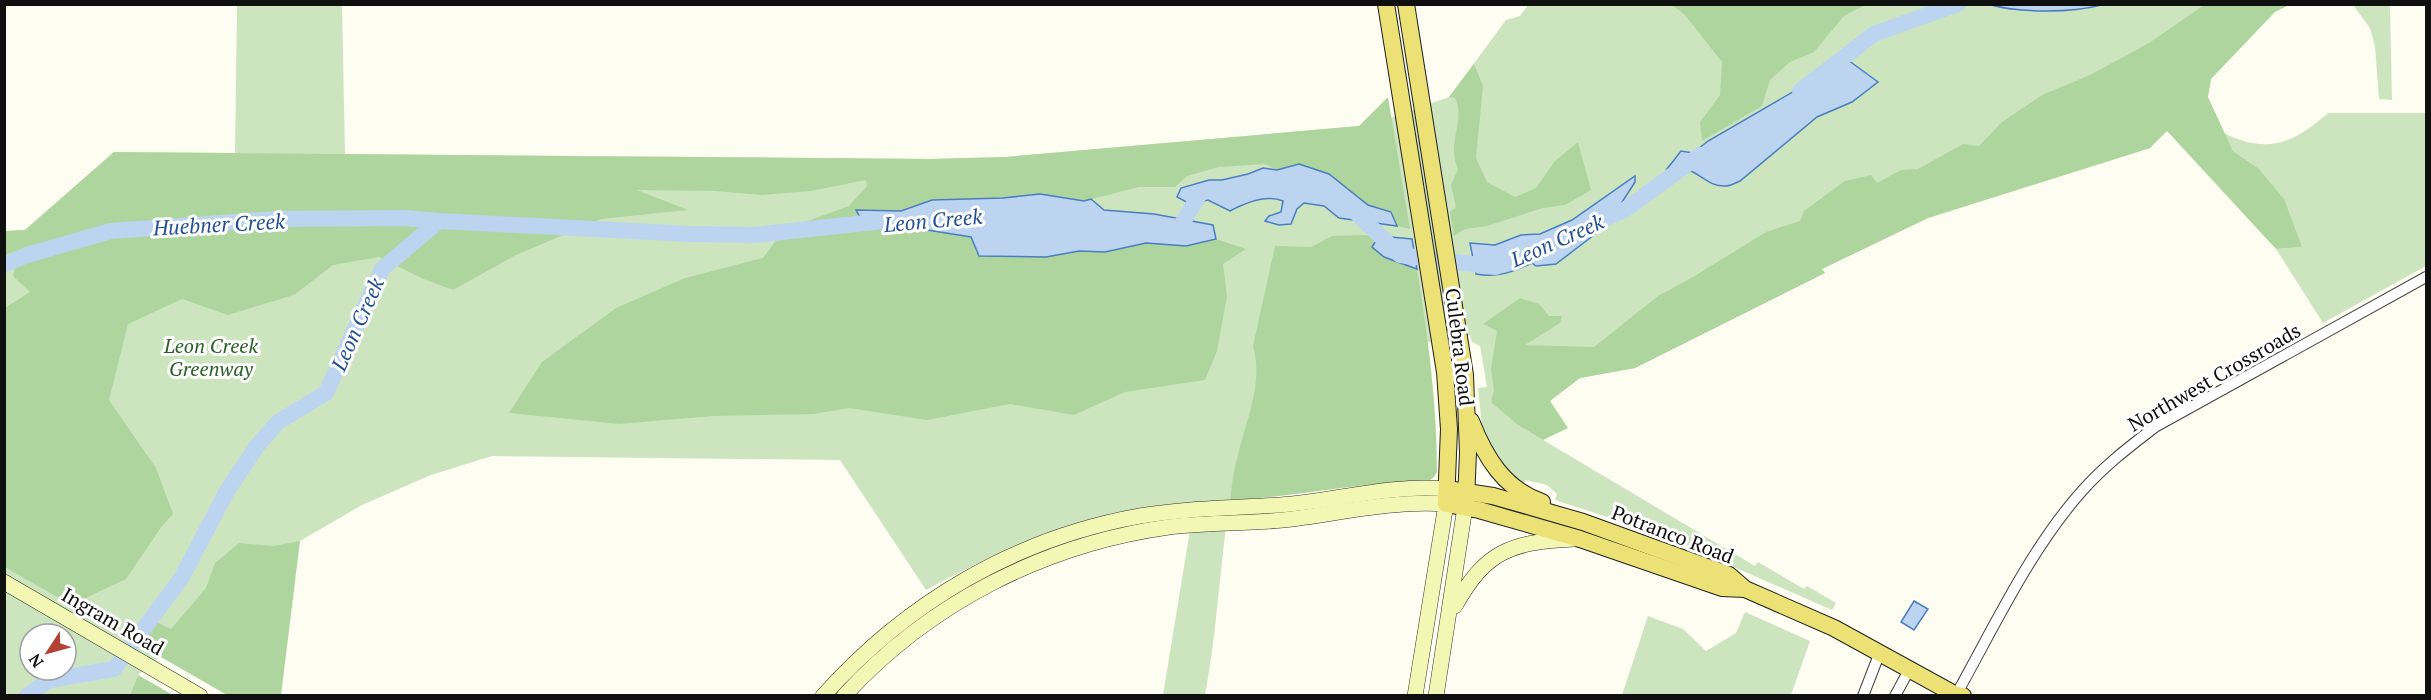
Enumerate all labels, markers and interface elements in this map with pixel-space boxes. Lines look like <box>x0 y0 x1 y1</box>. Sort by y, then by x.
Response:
water label: Leon Creek <box>882 202 984 238</box>
water label: Huebner Creek <box>151 207 287 241</box>
water label: Leon Creek <box>1505 207 1609 273</box>
water label: Leon Creek <box>324 272 390 376</box>
street label: Culebra Road <box>1439 286 1481 408</box>
street label: Northwest Crossroads <box>2123 316 2305 438</box>
park label: Leon Creek Greenway <box>163 332 258 382</box>
street label: Potranco Road <box>1608 498 1738 570</box>
street label: Ingram Road <box>57 581 169 661</box>
north arrow <box>18 622 78 682</box>
text: N <box>23 649 48 672</box>

